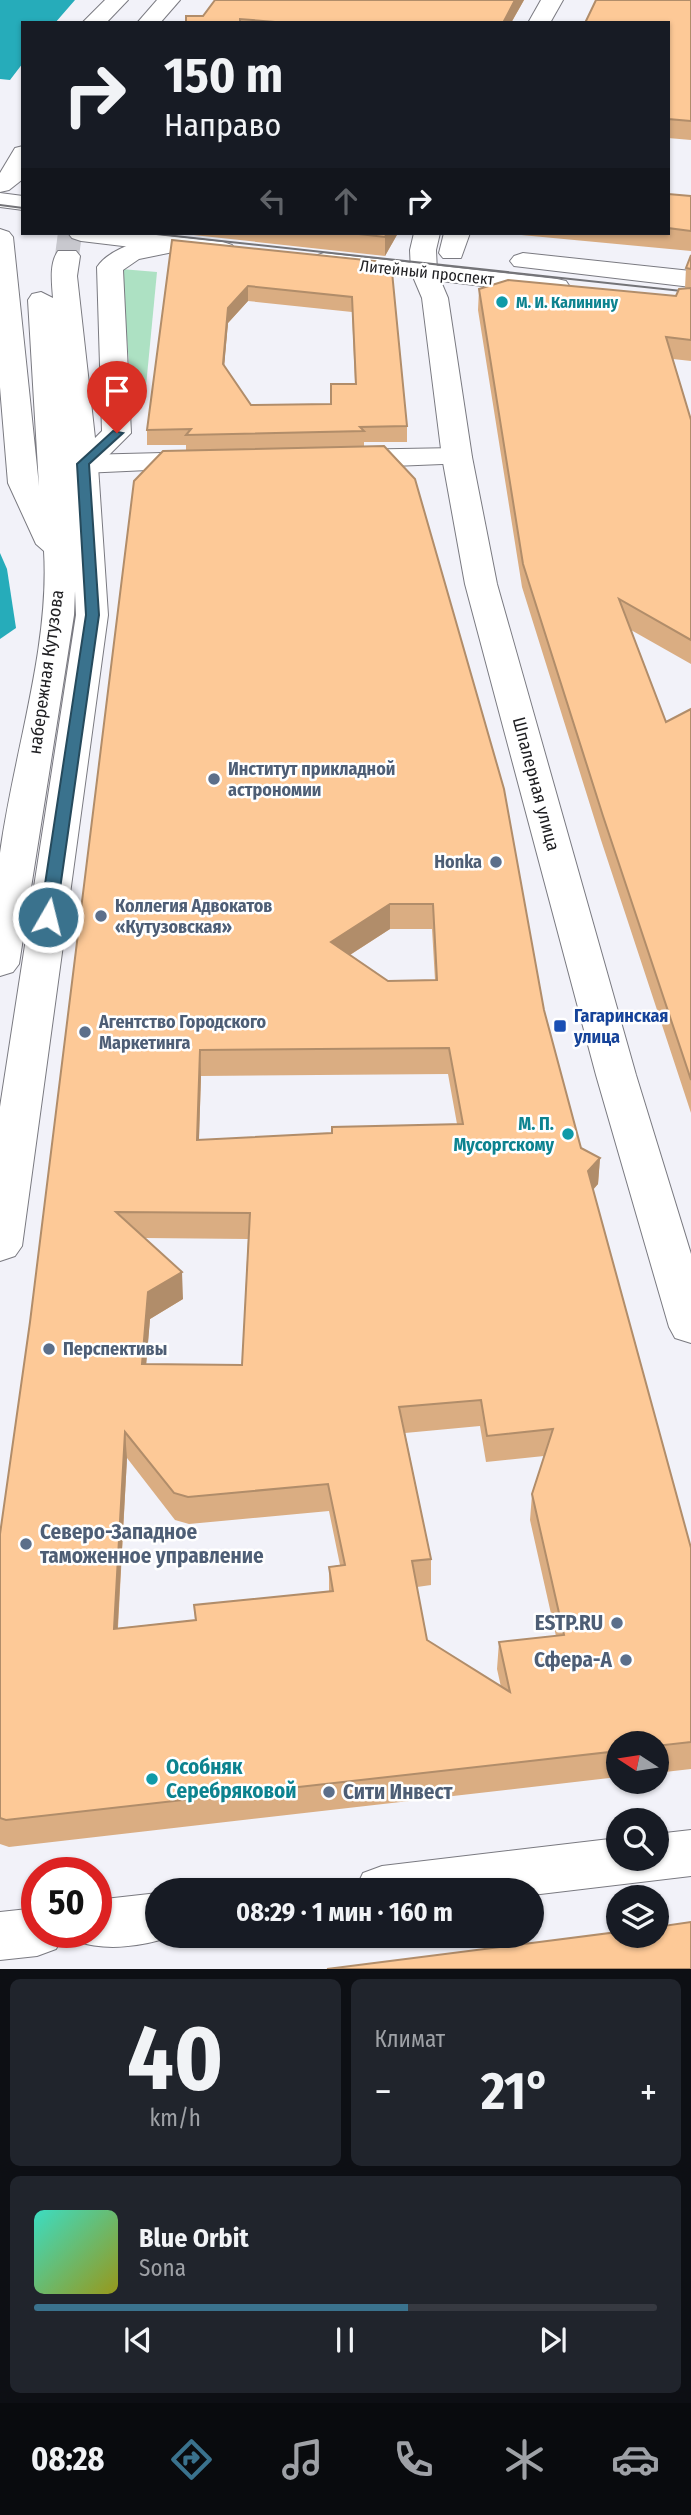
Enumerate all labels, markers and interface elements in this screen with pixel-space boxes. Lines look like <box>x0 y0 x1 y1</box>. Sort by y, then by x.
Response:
text: 150 m <box>164 46 283 105</box>
icon: right <box>49 49 140 140</box>
text: Направо <box>164 106 281 144</box>
icon: left <box>254 182 292 220</box>
icon: ahead <box>327 182 365 220</box>
icon: right <box>400 182 438 220</box>
street label: Литейный проспект <box>359 256 495 289</box>
place label: М. И. Калинину <box>516 293 618 312</box>
marker: М. И. Калинину <box>494 294 510 310</box>
pin <box>87 361 147 433</box>
icon: arrive <box>98 372 136 410</box>
street label: набережная Кутузова <box>24 588 68 756</box>
street label: Шпалерная улица <box>508 715 564 853</box>
place label: Институт прикладной астрономии <box>228 758 395 801</box>
marker: Институт прикладной астрономии <box>206 771 222 787</box>
place label: Honka <box>434 851 482 873</box>
marker: Honka <box>488 854 504 870</box>
position arrow <box>11 880 85 954</box>
place label: Коллегия Адвокатов «Кутузовская» <box>115 895 272 938</box>
marker: Коллегия Адвокатов «Кутузовская» <box>93 908 109 924</box>
place label: Гагаринская улица <box>573 1005 668 1048</box>
place label: Агентство Городского Маркетинга <box>98 1011 267 1054</box>
marker: Гагаринская улица <box>552 1018 568 1034</box>
marker: Агентство Городского Маркетинга <box>77 1024 93 1040</box>
place label: М. П. Мусоргскому <box>453 1113 554 1156</box>
marker: М. П. Мусоргскому <box>560 1126 576 1142</box>
place label: Перспективы <box>63 1338 167 1360</box>
marker: Перспективы <box>41 1341 57 1357</box>
place label: Северо-Западное таможенное управление <box>40 1519 264 1569</box>
marker: Северо-Западное таможенное управление <box>18 1536 34 1552</box>
place label: ESTP.RU <box>535 1610 603 1636</box>
marker: ESTP.RU <box>609 1615 625 1631</box>
place label: Сфера-A <box>534 1647 613 1673</box>
marker: Сфера-A <box>618 1652 634 1668</box>
north arrow <box>606 1731 668 1794</box>
map controls <box>606 1731 669 1948</box>
place label: Особняк Серебряковой <box>166 1754 296 1804</box>
marker: Особняк Серебряковой <box>144 1771 160 1787</box>
place label: Сити Инвест <box>343 1779 454 1805</box>
marker: Сити Инвест <box>321 1784 337 1800</box>
button: search <box>606 1808 669 1871</box>
speed limit sign: 50 <box>21 1857 112 1948</box>
button: layers <box>606 1885 669 1948</box>
text: 08:29 · 1 мин · 160 m <box>236 1897 453 1928</box>
text: 40 <box>127 2004 223 2113</box>
text: Климат <box>375 2025 445 2053</box>
text: 21° <box>481 2060 550 2123</box>
text: − <box>375 2069 392 2115</box>
text: + <box>640 2069 657 2115</box>
text: km/h <box>150 2104 201 2132</box>
text: Blue Orbit <box>139 2223 249 2254</box>
text: Sona <box>139 2254 186 2282</box>
icon: previous <box>119 2321 157 2359</box>
icon: pause <box>326 2321 364 2359</box>
icon: next <box>534 2321 572 2359</box>
icon: directions <box>167 2435 216 2484</box>
icon: music <box>278 2435 327 2484</box>
icon: phone <box>389 2435 438 2484</box>
icon: climate <box>500 2435 549 2484</box>
icon: car <box>611 2435 660 2484</box>
text: 08:28 <box>31 2440 104 2478</box>

